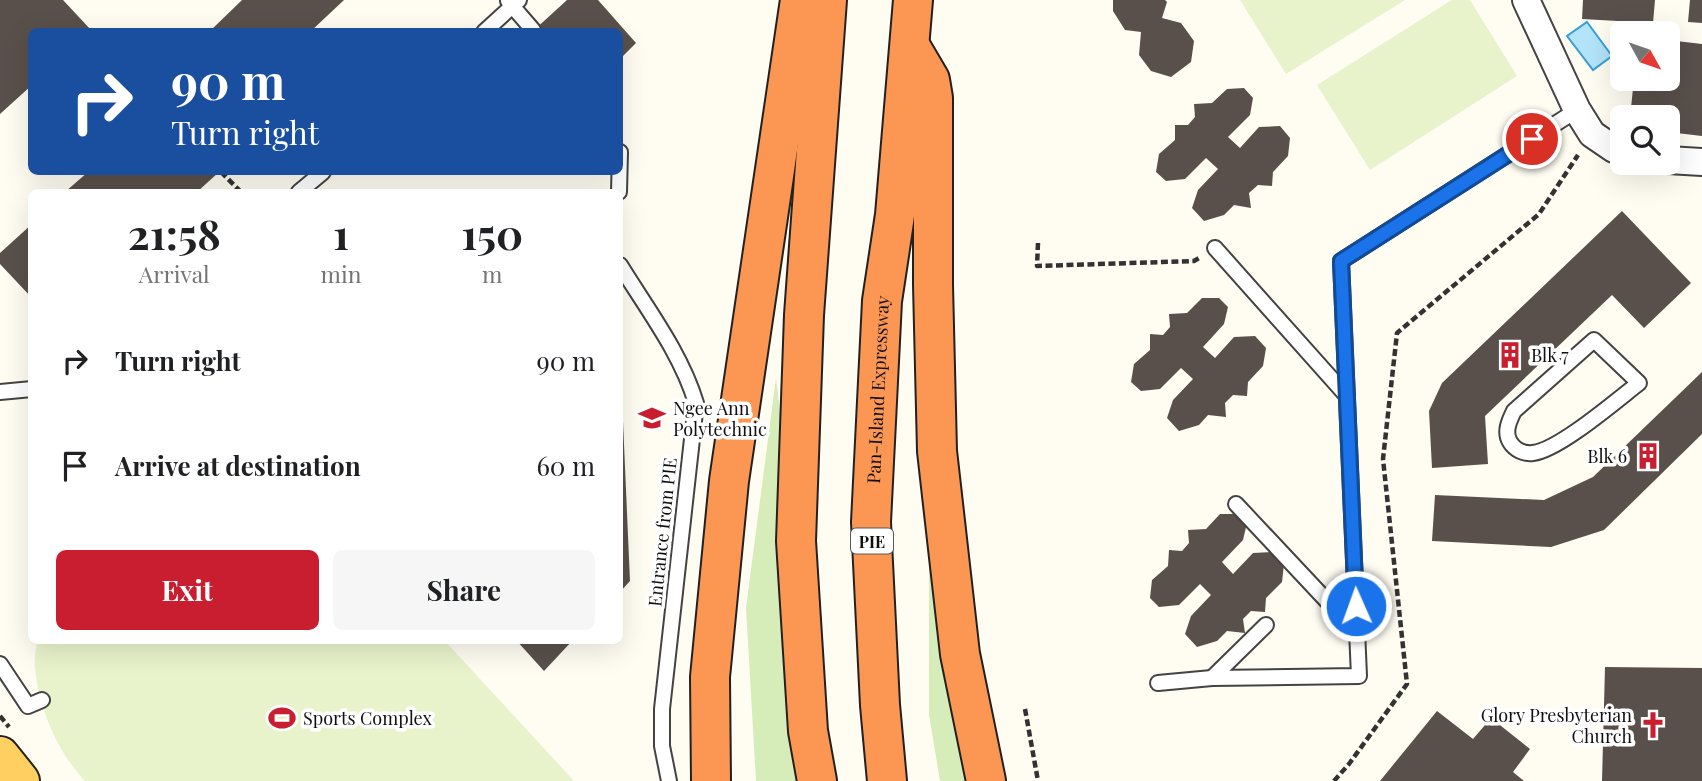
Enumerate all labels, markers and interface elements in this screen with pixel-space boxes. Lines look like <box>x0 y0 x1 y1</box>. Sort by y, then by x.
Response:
north arrow <box>1610 21 1680 91</box>
map controls <box>1610 21 1680 175</box>
text: 90 m <box>171 47 285 112</box>
icon: right <box>56 56 147 147</box>
button: search <box>1610 105 1680 175</box>
pin <box>1502 109 1562 169</box>
text: Turn right <box>171 110 319 153</box>
icon: arrive <box>1513 120 1551 158</box>
text: 21:58 <box>128 205 221 261</box>
text: 1 <box>333 205 349 261</box>
text: 150 <box>461 205 523 261</box>
text: Arrival <box>139 258 210 289</box>
text: min <box>321 258 361 289</box>
text: m <box>482 258 502 289</box>
street label: Pan-Island Expressway <box>861 294 895 484</box>
building icon: Blk 7 <box>1495 340 1525 370</box>
icon: right <box>56 342 94 380</box>
text: Turn right <box>115 343 241 378</box>
text: 90 m <box>537 343 595 378</box>
place label: Blk 7 <box>1531 343 1569 367</box>
place label: Ngee Ann Polytechnic <box>673 396 767 441</box>
school or university icon: Ngee Ann Polytechnic <box>637 403 667 433</box>
building icon: Blk 6 <box>1633 441 1663 471</box>
place label: Blk 6 <box>1587 444 1627 468</box>
icon: arrive <box>56 447 94 485</box>
text: Arrive at destination <box>115 448 361 483</box>
text: 60 m <box>536 448 595 483</box>
street label: Entrance from PIE <box>642 456 682 608</box>
road number: PIE <box>851 528 893 554</box>
button: Exit <box>56 550 319 630</box>
button: Share <box>333 550 595 630</box>
position arrow <box>1319 569 1393 643</box>
sports icon: Sports Complex <box>267 703 297 733</box>
place label: Glory Presbyterian Church <box>1481 703 1632 748</box>
place label: Sports Complex <box>303 706 432 730</box>
church icon: Glory Presbyterian Church <box>1638 710 1668 740</box>

